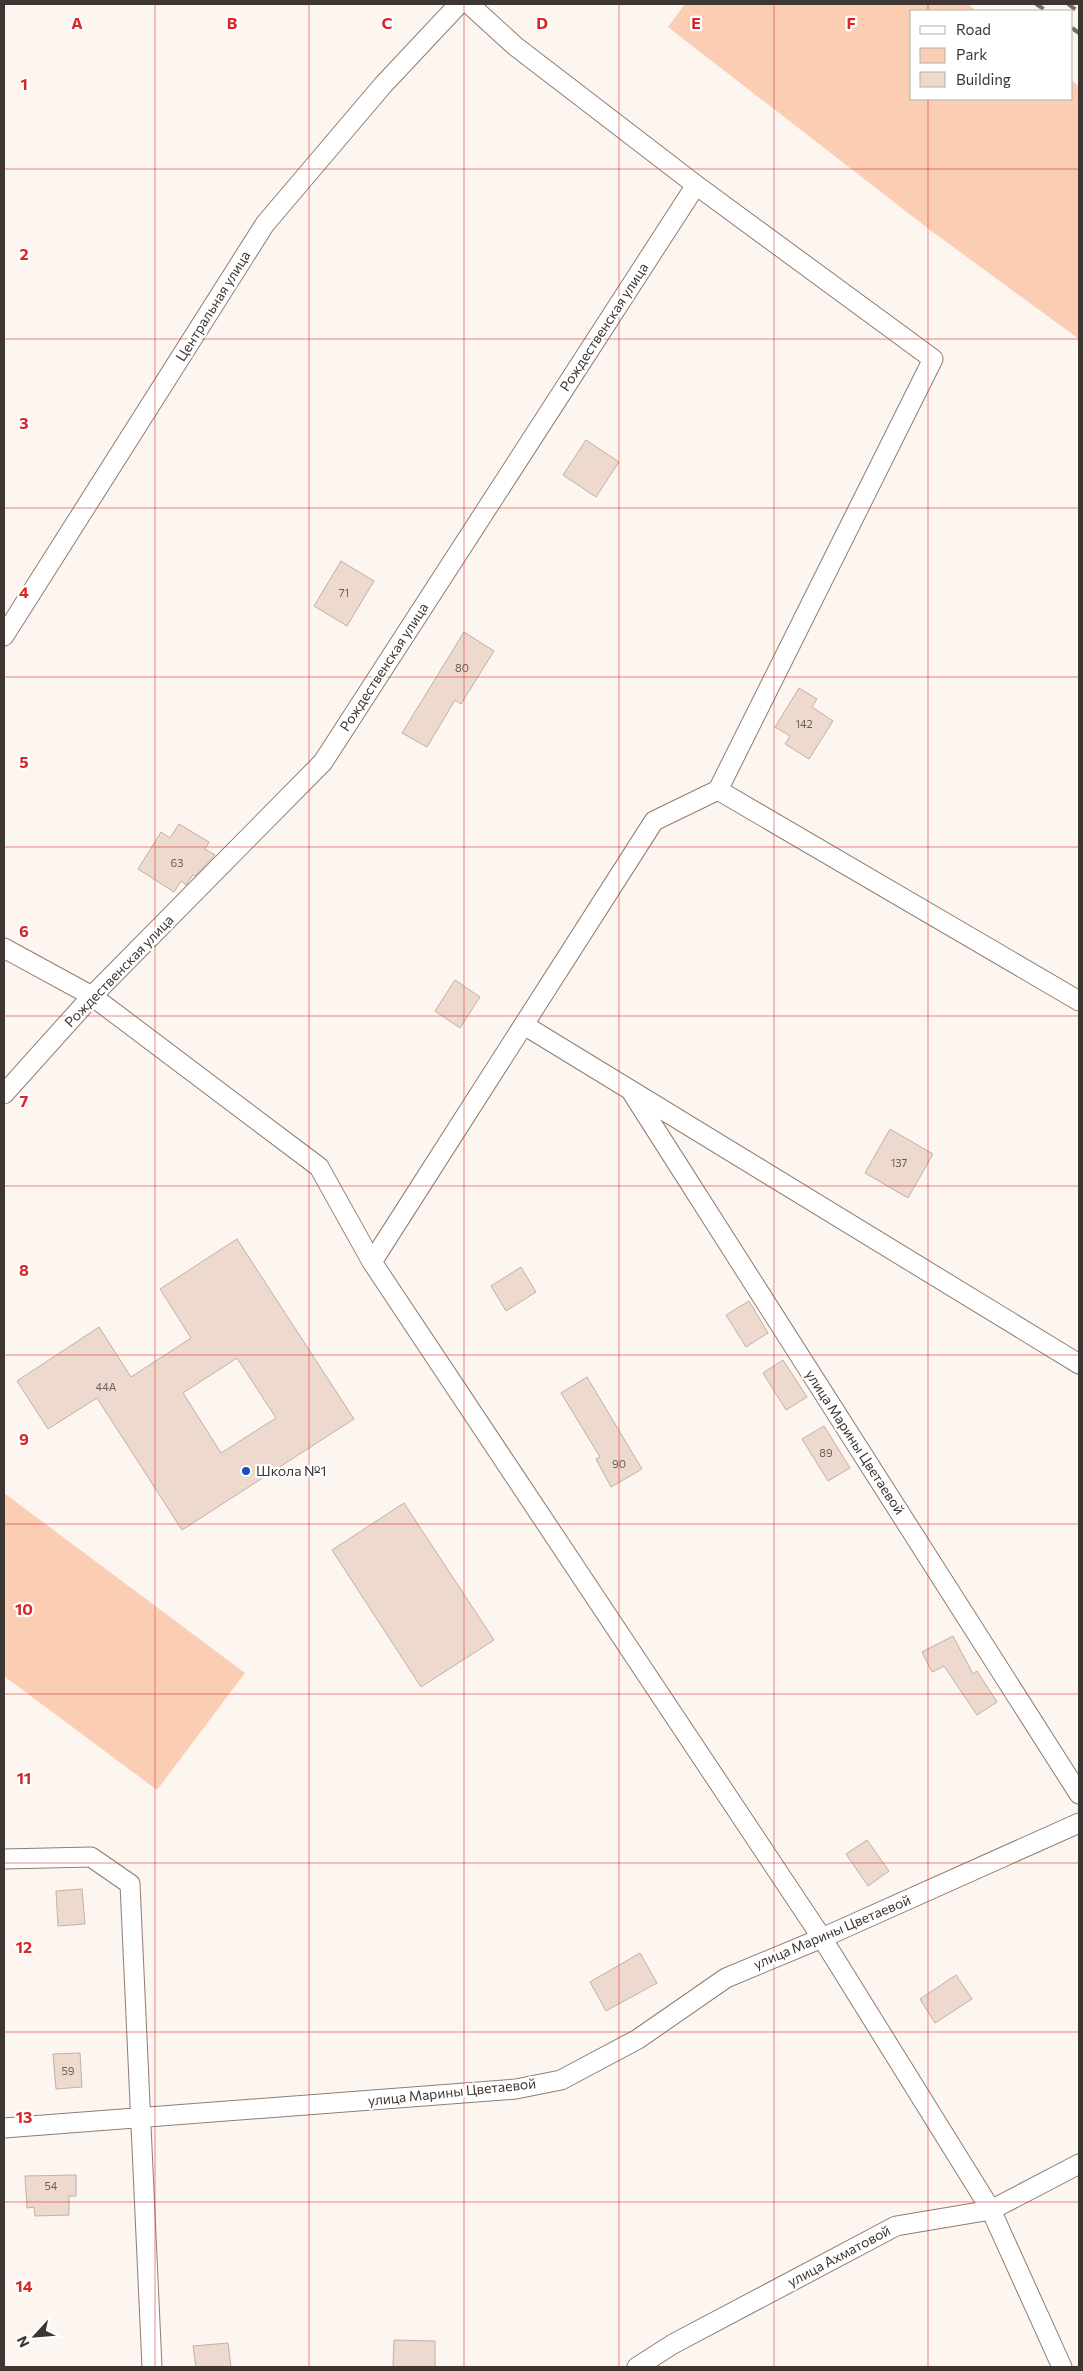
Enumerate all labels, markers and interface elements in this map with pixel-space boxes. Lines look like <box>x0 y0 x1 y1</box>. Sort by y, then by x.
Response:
legend <box>910 10 1073 100</box>
text: A <box>71 13 83 32</box>
text: B <box>227 13 238 32</box>
text: C <box>382 13 393 32</box>
text: D <box>536 13 548 32</box>
text: E <box>691 13 701 32</box>
text: F <box>846 13 856 32</box>
text: Road <box>956 20 991 38</box>
text: Park <box>956 45 987 63</box>
text: Building <box>956 70 1011 88</box>
text: 1 <box>20 74 28 93</box>
text: 2 <box>19 244 29 263</box>
street label: Центральная улица <box>172 247 253 364</box>
street label: Рождественская улица <box>556 259 651 394</box>
text: 3 <box>19 413 29 432</box>
text: 4 <box>19 582 29 601</box>
house number: 71 <box>339 586 349 599</box>
street label: Рождественская улица <box>336 599 431 734</box>
house number: 80 <box>455 661 469 674</box>
house number: 142 <box>795 717 813 730</box>
text: 5 <box>19 752 29 771</box>
house number: 63 <box>171 856 183 869</box>
street label: Рождественская улица <box>61 911 177 1030</box>
text: 6 <box>19 921 29 940</box>
text: 7 <box>20 1091 29 1110</box>
house number: 137 <box>891 1156 908 1169</box>
text: 8 <box>19 1260 29 1279</box>
street label: улица Марины Цветаевой <box>802 1366 909 1517</box>
house number: 44А <box>96 1380 117 1393</box>
text: 9 <box>19 1429 29 1448</box>
house number: 89 <box>819 1446 833 1459</box>
house number: 90 <box>612 1457 626 1470</box>
place label: Школа №1 <box>256 1462 326 1479</box>
marker: Школа №1 <box>240 1465 252 1477</box>
text: 10 <box>15 1599 33 1618</box>
text: 11 <box>17 1768 31 1787</box>
street label: улица Марины Цветаевой <box>751 1891 913 1972</box>
text: 12 <box>16 1937 32 1956</box>
house number: 59 <box>62 2064 75 2077</box>
street label: улица Марины Цветаевой <box>367 2074 537 2109</box>
text: 13 <box>16 2107 32 2126</box>
house number: 54 <box>45 2179 58 2192</box>
street label: улица Ахматовой <box>784 2221 893 2290</box>
text: 14 <box>15 2276 33 2295</box>
north arrow <box>10 2311 60 2361</box>
text: N <box>13 2333 33 2350</box>

